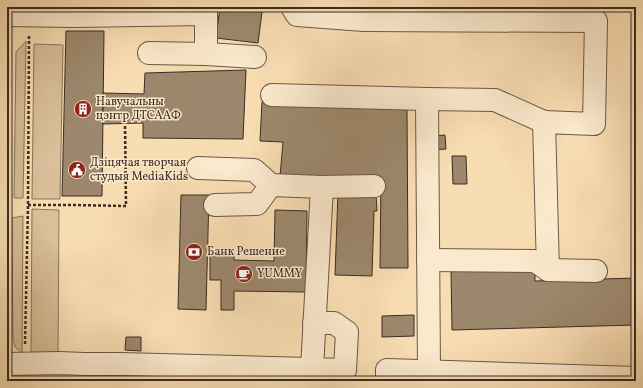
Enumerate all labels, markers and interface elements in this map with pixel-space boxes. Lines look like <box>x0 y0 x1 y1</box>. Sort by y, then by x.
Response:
place label: Навучальны цэнтр ДТСААФ <box>96 94 181 124</box>
building icon: Навучальны цэнтр ДТСААФ <box>73 99 93 119</box>
place label: Дзіцячая творчая студыя MediaKids <box>90 155 188 185</box>
public building icon: Дзіцячая творчая студыя MediaKids <box>67 160 87 180</box>
bank icon: Банк Решение <box>184 242 204 262</box>
place label: Банк Решение <box>207 244 285 260</box>
cafe icon: YUMMY <box>234 264 254 284</box>
place label: YUMMY <box>257 266 303 282</box>

